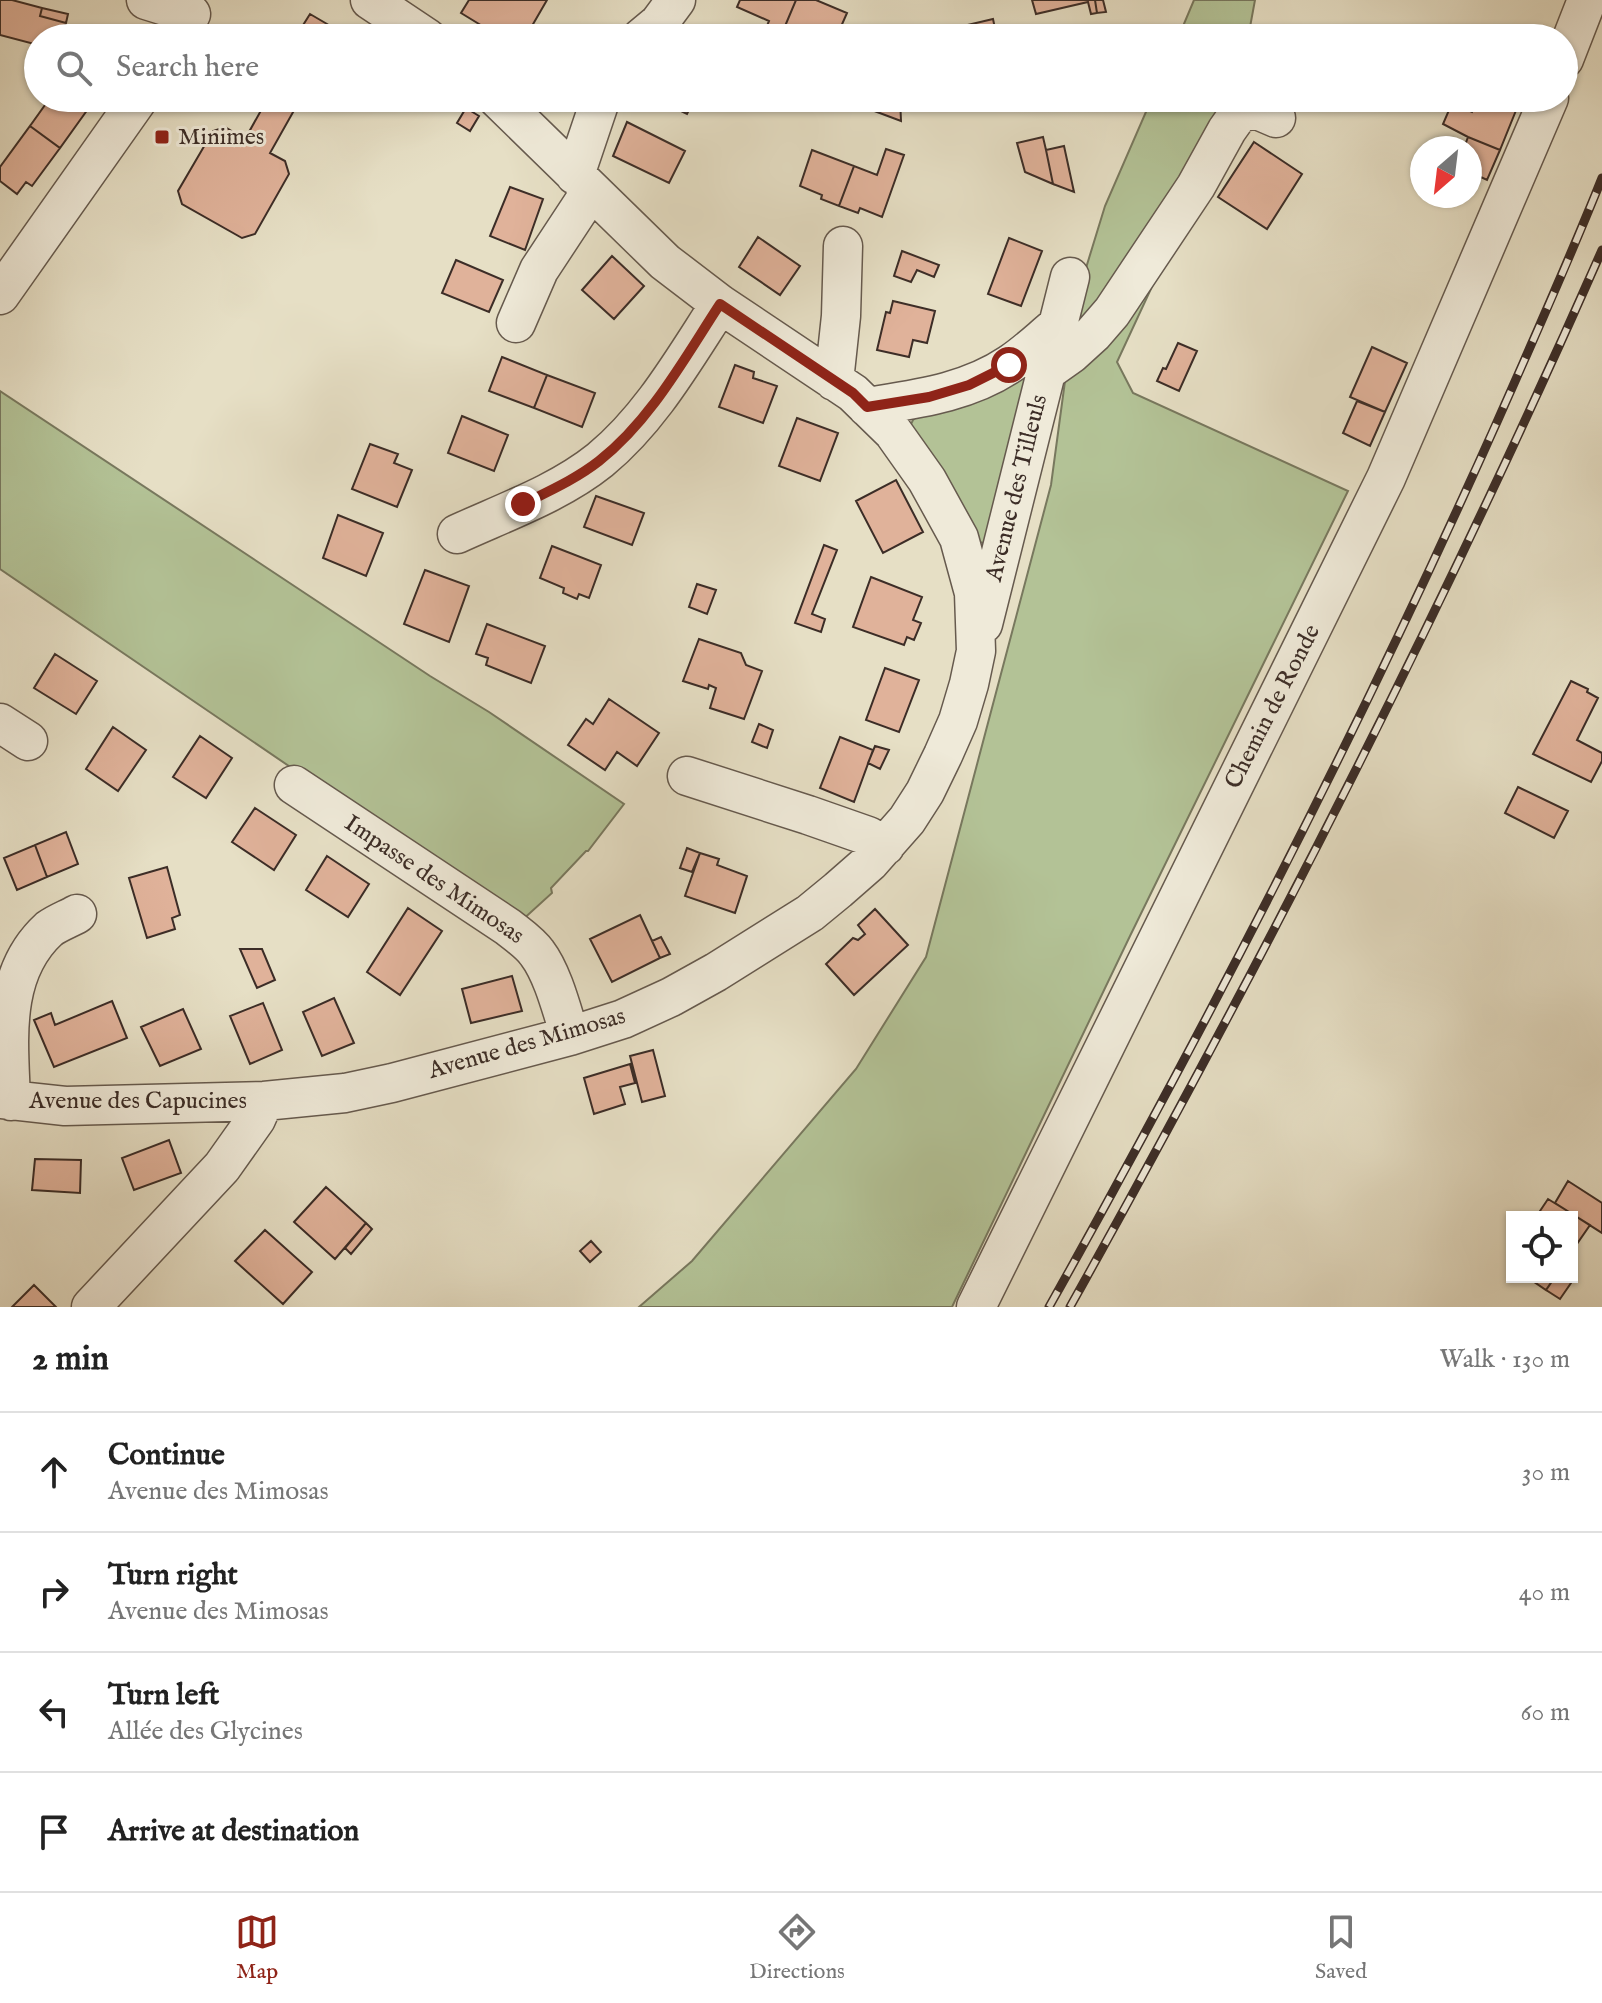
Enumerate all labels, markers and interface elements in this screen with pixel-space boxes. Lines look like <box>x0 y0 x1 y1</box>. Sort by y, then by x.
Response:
search box <box>24 24 1578 112</box>
icon: search <box>52 46 96 90</box>
text: Search here <box>116 49 259 87</box>
place label: Minimes <box>178 122 264 153</box>
marker: Minimes <box>153 128 171 146</box>
north arrow <box>1410 136 1482 208</box>
route start <box>991 347 1027 383</box>
street label: Avenue des Tilleuls <box>979 391 1055 586</box>
route end <box>505 486 541 522</box>
street label: Chemin de Ronde <box>1218 620 1328 794</box>
street label: Impasse des Mimosas <box>338 808 530 952</box>
street label: Avenue des Mimosas <box>424 1001 629 1087</box>
street label: Avenue des Capucines <box>28 1086 247 1117</box>
map controls <box>1506 1211 1578 1283</box>
button: locate <box>1506 1211 1578 1283</box>
text: 2 min <box>32 1338 109 1381</box>
text: Walk · 130 m <box>1440 1343 1570 1376</box>
text: Continue <box>108 1437 225 1475</box>
icon: ahead <box>32 1450 76 1494</box>
text: 30 m <box>1522 1456 1570 1489</box>
text: Avenue des Mimosas <box>108 1475 329 1508</box>
text: Turn right <box>108 1557 238 1595</box>
icon: right <box>32 1570 76 1614</box>
text: 40 m <box>1519 1576 1570 1609</box>
text: Avenue des Mimosas <box>108 1595 329 1628</box>
text: Turn left <box>108 1677 219 1715</box>
icon: left <box>32 1690 76 1734</box>
text: 60 m <box>1521 1696 1570 1729</box>
text: Allée des Glycines <box>108 1715 303 1748</box>
icon: arrive <box>32 1810 76 1854</box>
text: Arrive at destination <box>108 1813 359 1851</box>
tab: Map <box>235 1910 279 1986</box>
tab: Directions <box>749 1910 845 1986</box>
tab: Saved <box>1315 1910 1367 1986</box>

